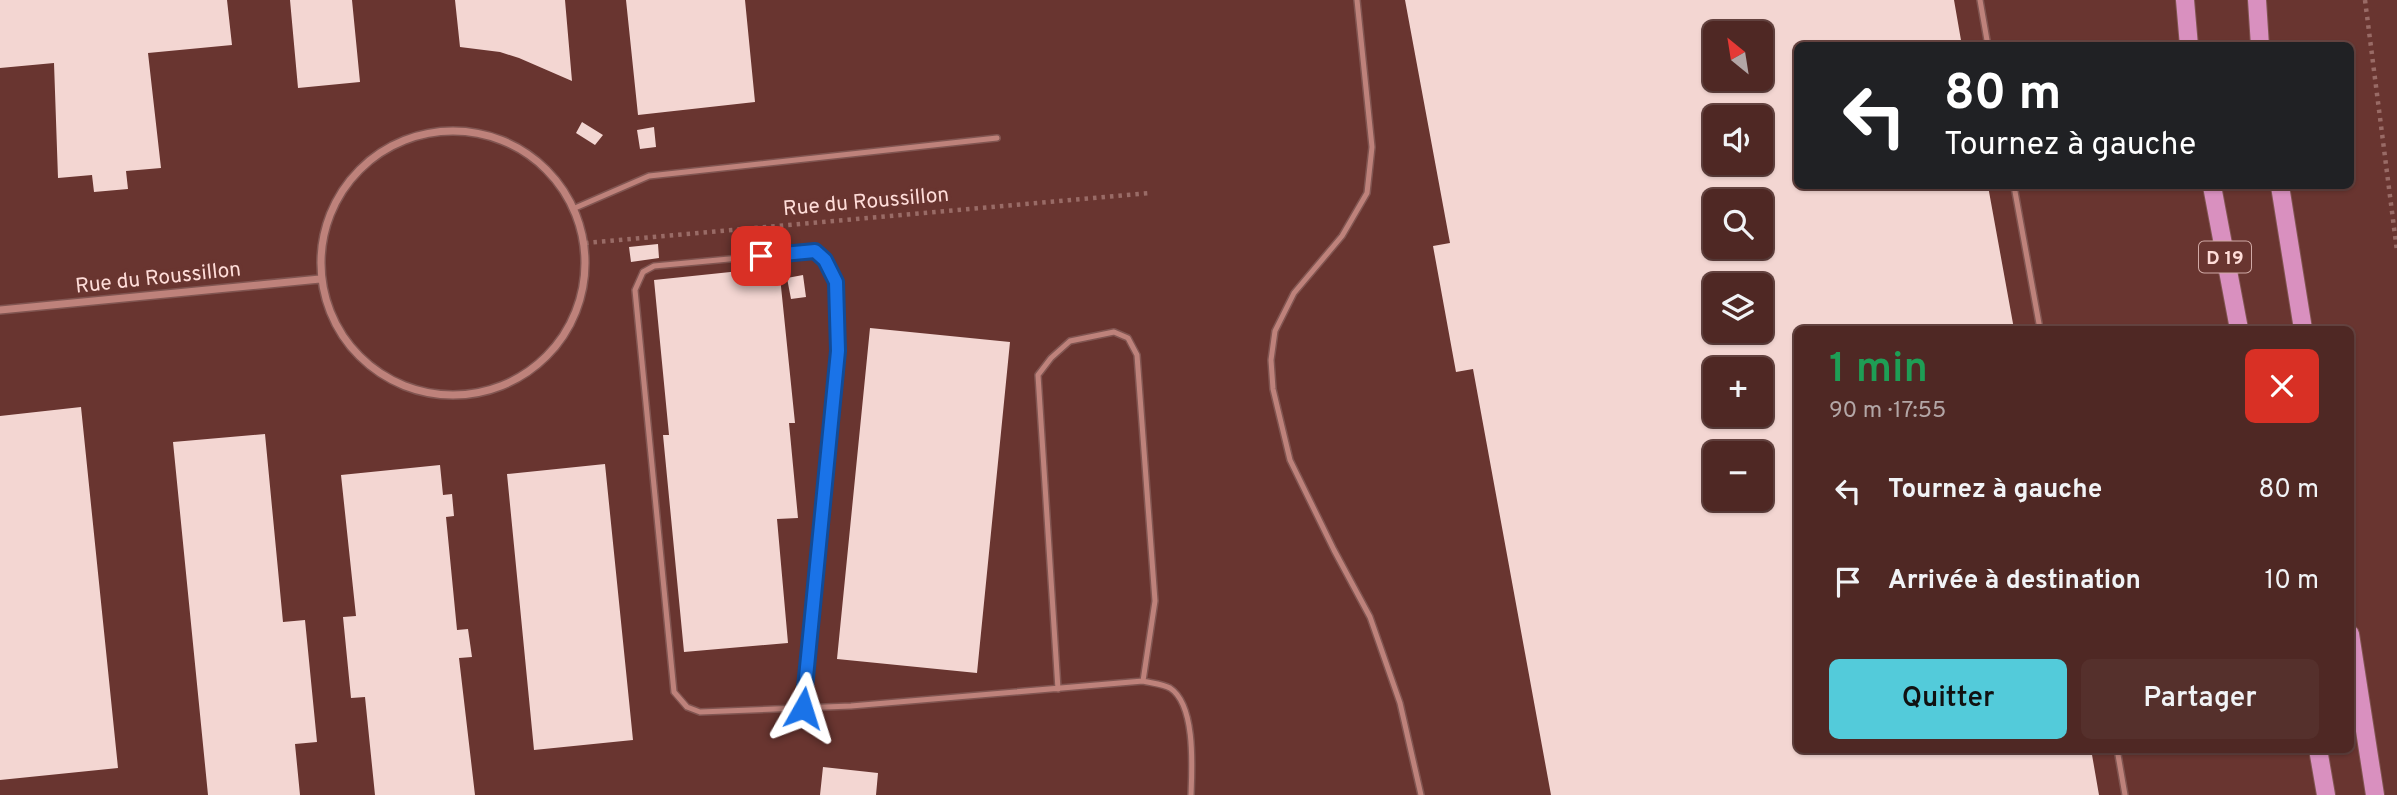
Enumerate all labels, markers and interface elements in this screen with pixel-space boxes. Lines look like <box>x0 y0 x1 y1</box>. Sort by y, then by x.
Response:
north arrow <box>1703 21 1773 91</box>
map controls <box>1703 21 1773 511</box>
text: 80 m <box>1944 65 2061 127</box>
icon: left <box>1829 70 1920 161</box>
button: sound <box>1703 105 1773 175</box>
text: Tournez à gauche <box>1944 126 2196 166</box>
street label: Rue du Roussillon <box>782 182 950 223</box>
button: search <box>1703 189 1773 259</box>
pin <box>731 226 791 286</box>
icon: arrive <box>742 237 780 275</box>
road number: D 19 <box>2199 242 2251 272</box>
street label: Rue du Roussillon <box>74 256 242 301</box>
button: layers <box>1703 273 1773 343</box>
text: 1 min <box>1829 344 1928 397</box>
button: close <box>2245 349 2319 423</box>
button: + <box>1703 357 1773 427</box>
text: 90 m · 17:55 <box>1829 397 1946 426</box>
button: − <box>1703 441 1773 511</box>
icon: left <box>1829 472 1867 510</box>
text: Tournez à gauche <box>1888 474 2102 507</box>
text: 80 m <box>2259 474 2319 507</box>
icon: arrive <box>1829 563 1867 601</box>
text: Arrivée à destination <box>1888 565 2141 598</box>
text: 10 m <box>2264 565 2319 598</box>
button: Quitter <box>1829 659 2067 739</box>
button: Partager <box>2081 659 2319 739</box>
position arrow <box>766 671 840 745</box>

